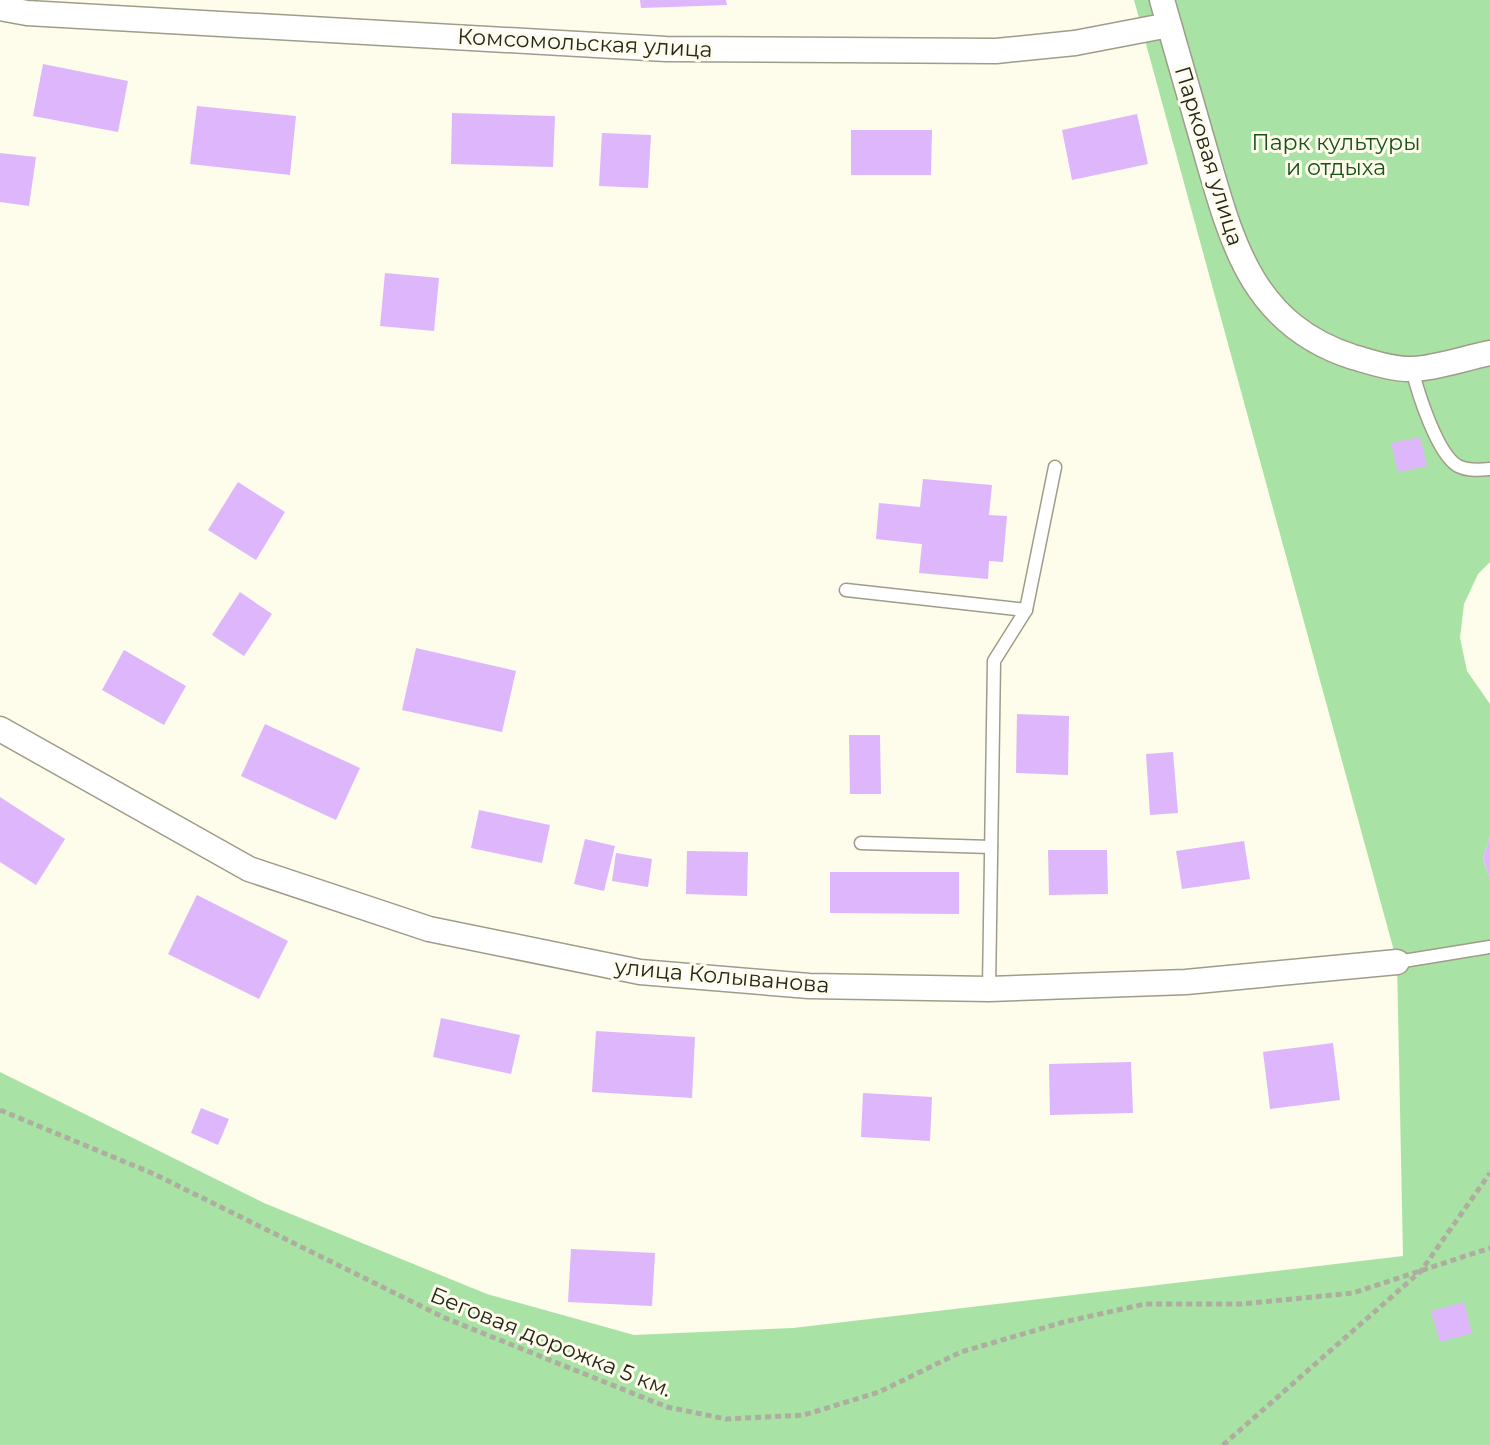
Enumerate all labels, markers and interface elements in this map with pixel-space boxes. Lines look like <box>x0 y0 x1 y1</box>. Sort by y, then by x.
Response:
street label: Комсомольская улица <box>457 23 713 63</box>
street label: Парковая улица <box>1169 63 1249 249</box>
park label: Парк культуры и отдыха <box>1252 129 1420 181</box>
street label: улица Колыванова <box>612 953 831 999</box>
street label: Беговая дорожка 5 км. <box>426 1281 676 1403</box>

